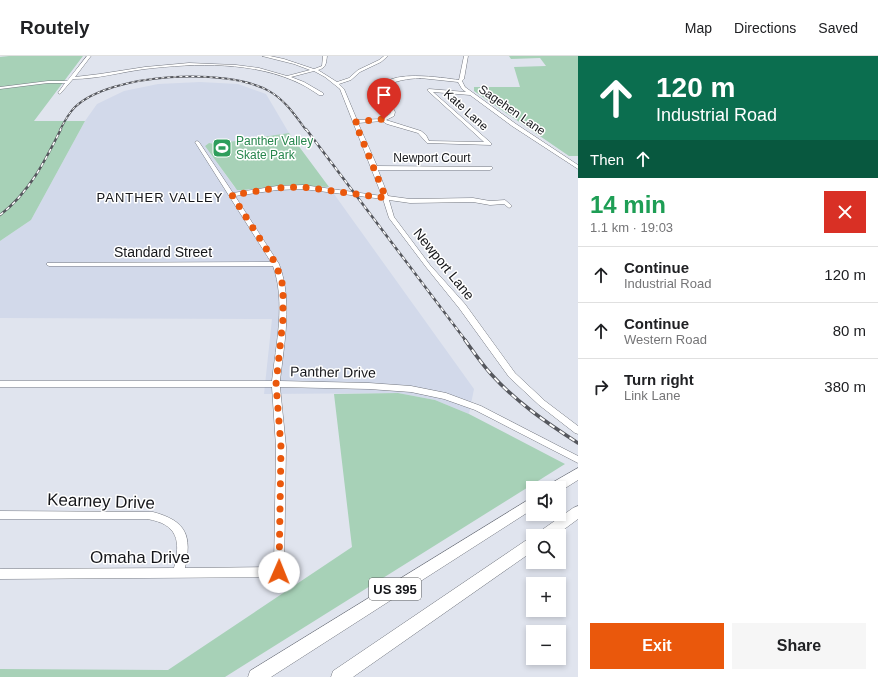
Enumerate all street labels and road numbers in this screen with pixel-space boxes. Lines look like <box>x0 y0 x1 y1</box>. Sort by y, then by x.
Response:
street label: Sagehen Lane <box>476 82 548 138</box>
street label: Kate Lane <box>441 86 491 134</box>
street label: Newport Court <box>393 151 471 165</box>
street label: Newport Lane <box>410 225 478 303</box>
street label: Standard Street <box>114 244 212 260</box>
street label: Panther Drive <box>290 363 376 381</box>
street label: Kearney Drive <box>47 490 155 513</box>
street label: Omaha Drive <box>90 548 190 567</box>
road number: US 395 <box>369 578 421 600</box>

